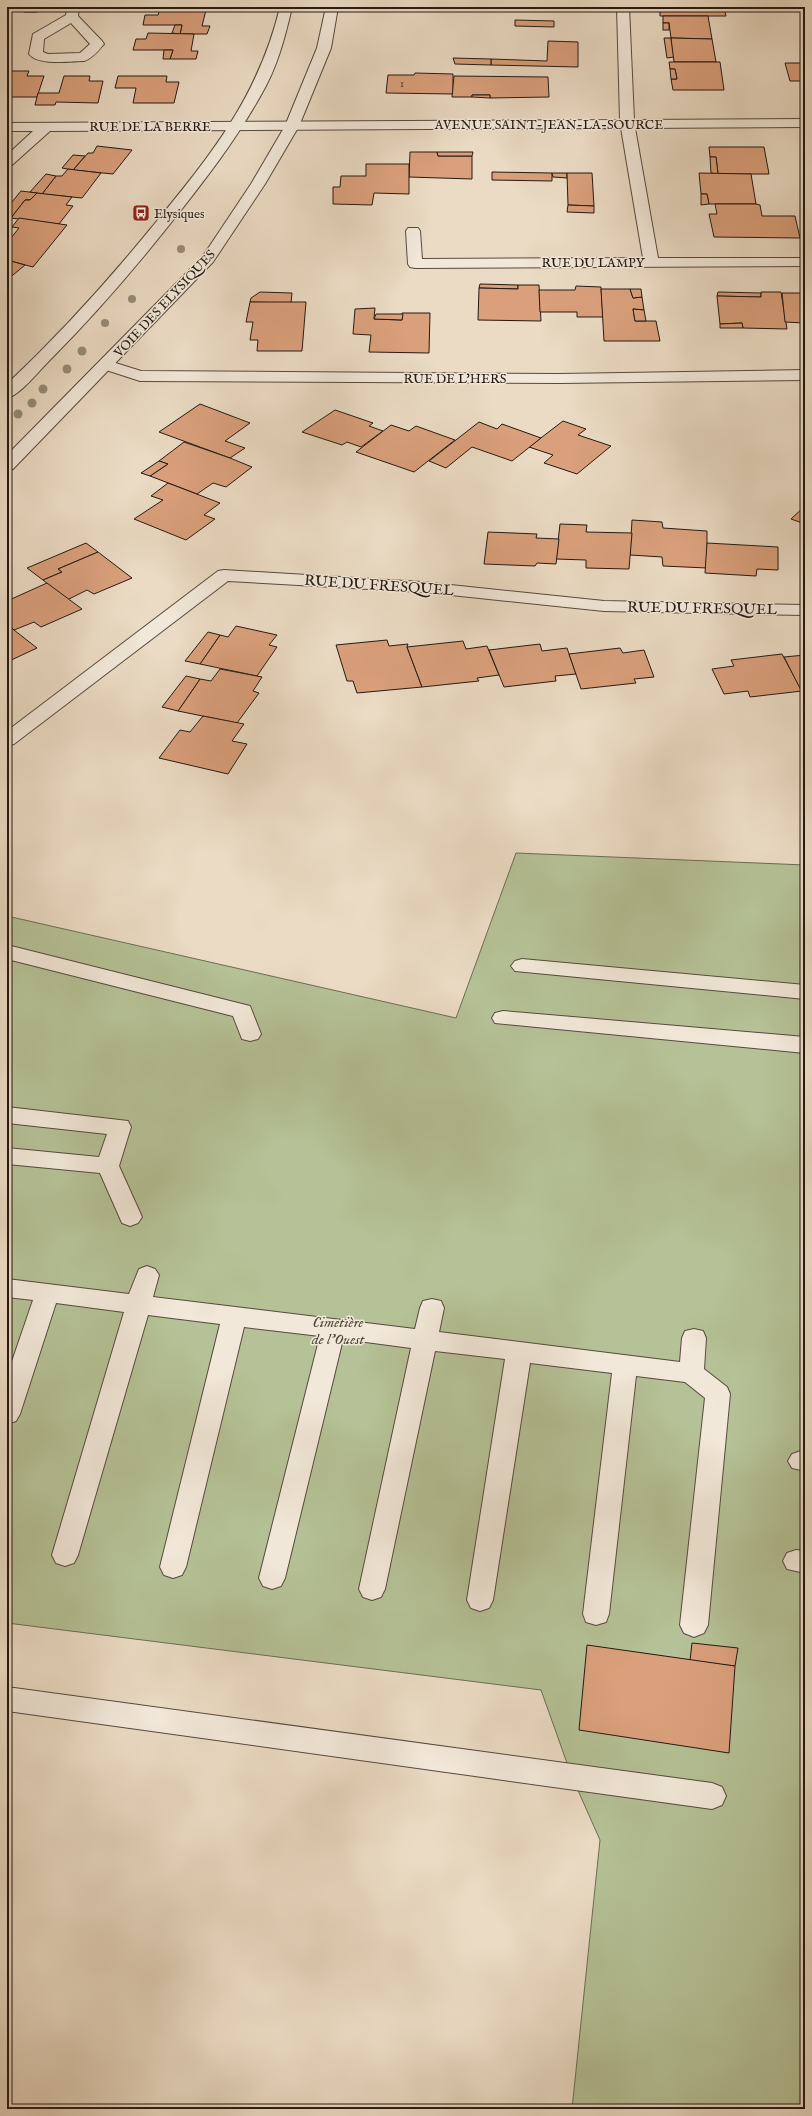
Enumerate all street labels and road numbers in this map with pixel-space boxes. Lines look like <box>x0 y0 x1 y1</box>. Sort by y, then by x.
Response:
street label: AVENUE SAINT-JEAN-LA-SOURCE <box>434 117 663 134</box>
street label: RUE DE LA BERRE <box>89 119 211 136</box>
street label: VOIE DES ELYSIQUES <box>110 246 220 362</box>
street label: RUE DU LAMPY <box>542 255 646 272</box>
street label: RUE DE L'HERS <box>404 371 507 388</box>
street label: RUE DU FRESQUEL <box>304 571 455 600</box>
street label: RUE DU FRESQUEL <box>627 598 777 619</box>

